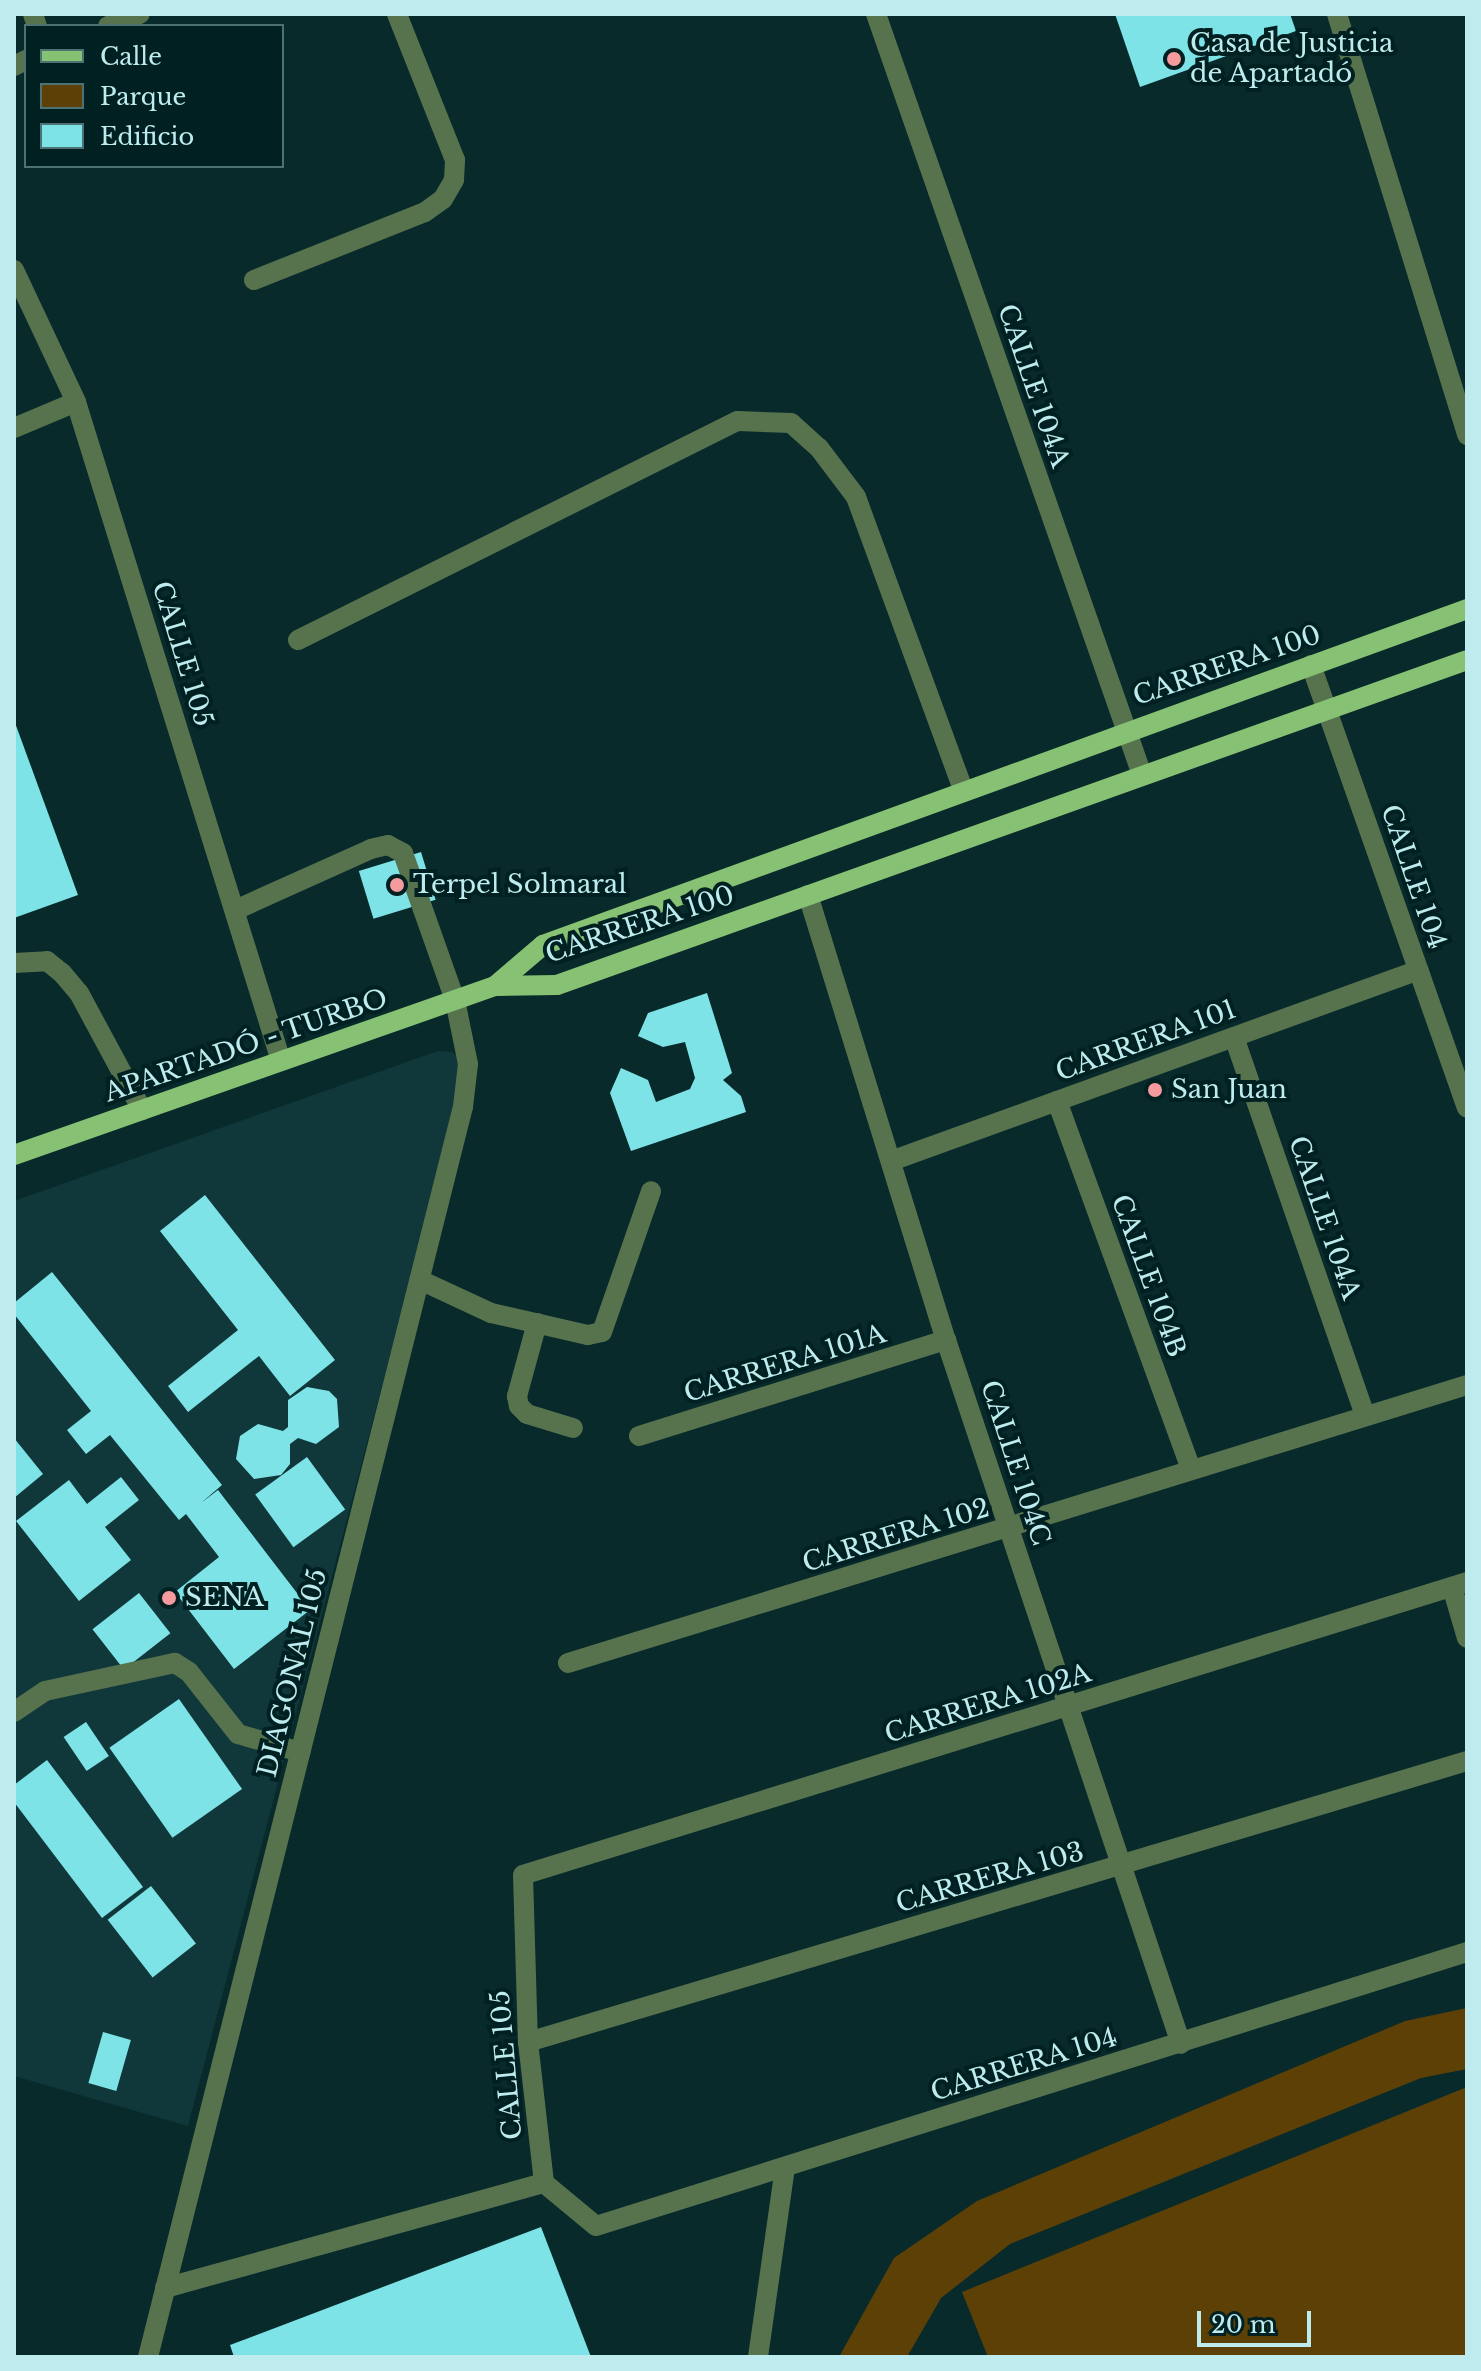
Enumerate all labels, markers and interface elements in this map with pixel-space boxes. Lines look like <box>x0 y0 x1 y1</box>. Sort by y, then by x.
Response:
legend <box>24 24 284 168</box>
place label: Casa de Justicia de Apartadó <box>1190 28 1394 90</box>
text: Calle <box>100 42 162 71</box>
marker: Casa de Justicia de Apartadó <box>1165 50 1183 68</box>
text: Parque <box>100 82 186 111</box>
text: Edificio <box>100 122 194 151</box>
street label: CALLE 104A <box>990 300 1076 472</box>
street label: CALLE 105 <box>145 578 219 730</box>
street label: CARRERA 100 <box>1129 619 1325 713</box>
street label: CALLE 104 <box>1374 801 1452 953</box>
place label: Terpel Solmaral <box>413 869 627 901</box>
marker: Terpel Solmaral <box>388 876 406 894</box>
street label: CARRERA 100 <box>541 880 739 970</box>
street label: APARTADÓ - TURBO <box>100 983 392 1109</box>
street label: CARRERA 101 <box>1051 994 1241 1088</box>
place label: San Juan <box>1171 1074 1287 1106</box>
marker: San Juan <box>1146 1081 1164 1099</box>
street label: CALLE 104A <box>1281 1132 1367 1304</box>
street label: CALLE 104B <box>1104 1191 1192 1361</box>
street label: CARRERA 101A <box>680 1318 890 1410</box>
street label: CALLE 104C <box>974 1377 1056 1549</box>
street label: CARRERA 102 <box>798 1493 994 1579</box>
street label: DIAGONAL 105 <box>252 1565 334 1781</box>
place label: SENA <box>185 1582 264 1614</box>
marker: SENA <box>160 1589 178 1607</box>
street label: CARRERA 102A <box>881 1658 1095 1750</box>
street label: CARRERA 103 <box>892 1836 1088 1920</box>
street label: CALLE 105 <box>485 1989 529 2141</box>
street label: CARRERA 104 <box>927 2022 1121 2108</box>
scale bar <box>1201 2295 1315 2345</box>
text: 20 m <box>1211 2310 1276 2339</box>

